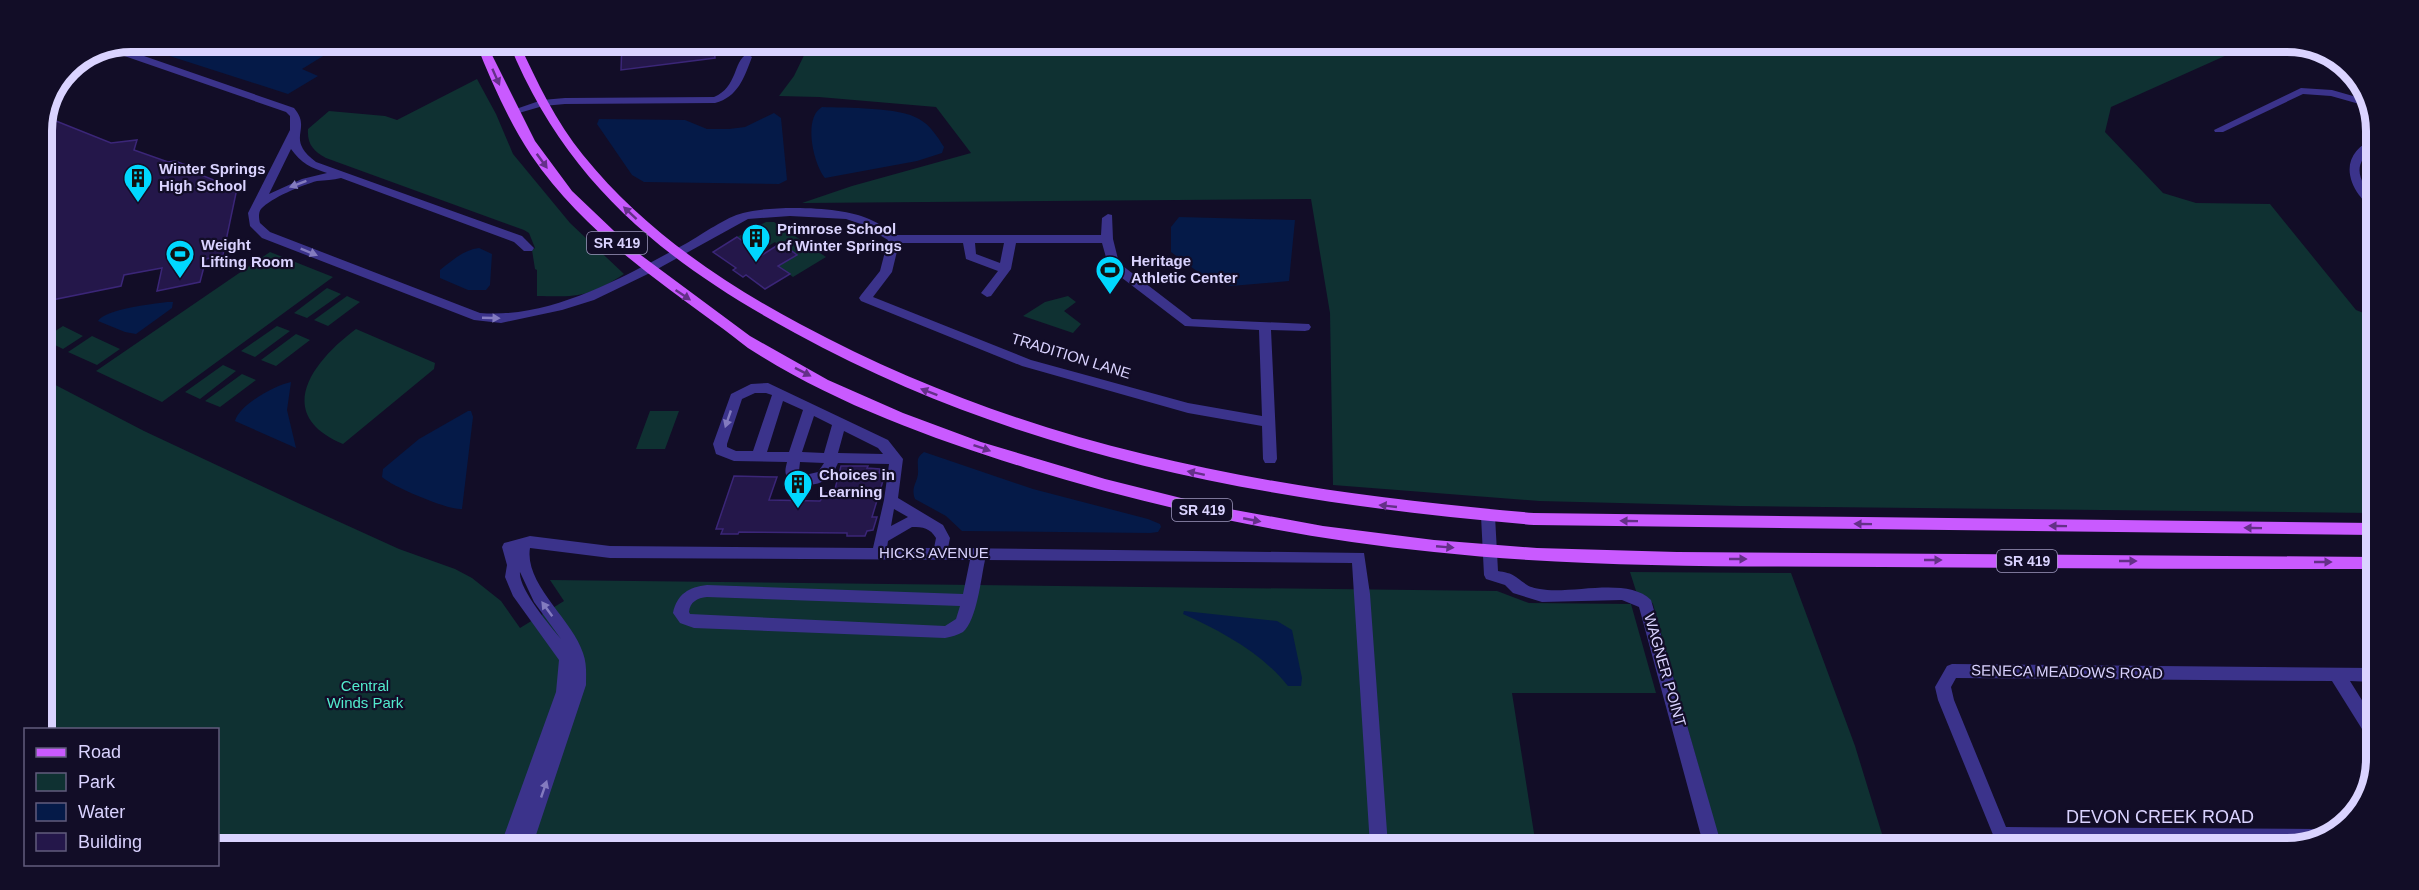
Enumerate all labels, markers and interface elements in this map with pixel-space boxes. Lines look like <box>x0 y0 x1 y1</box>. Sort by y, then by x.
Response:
one-way arrow <box>492 69 501 86</box>
one-way arrow <box>536 153 548 169</box>
place label: Winter Springs High School <box>159 160 266 194</box>
building icon: Winter Springs High School <box>122 162 154 204</box>
one-way arrow <box>289 180 307 189</box>
one-way arrow <box>624 207 638 221</box>
place label: Primrose School of Winter Springs <box>777 220 902 254</box>
building icon: Primrose School of Winter Springs <box>740 222 772 264</box>
road number: SR 419 <box>587 232 647 254</box>
place label: Weight Lifting Room <box>201 236 293 270</box>
sports icon: Weight Lifting Room <box>164 238 196 280</box>
one-way arrow <box>300 247 318 257</box>
place label: Heritage Athletic Center <box>1131 252 1238 286</box>
sports icon: Heritage Athletic Center <box>1094 254 1126 296</box>
one-way arrow <box>675 289 691 300</box>
one-way arrow <box>482 314 501 323</box>
street label: TRADITION LANE <box>1009 329 1133 382</box>
one-way arrow <box>795 367 812 377</box>
one-way arrow <box>920 387 938 396</box>
one-way arrow <box>723 410 733 428</box>
one-way arrow <box>973 444 991 454</box>
place label: Choices in Learning <box>819 466 895 500</box>
building icon: Choices in Learning <box>782 468 814 510</box>
one-way arrow <box>1186 468 1205 477</box>
road number: SR 419 <box>1172 499 1232 521</box>
one-way arrow <box>1378 501 1397 510</box>
one-way arrow <box>1242 516 1261 525</box>
one-way arrow <box>1619 516 1638 526</box>
one-way arrow <box>1853 519 1872 529</box>
one-way arrow <box>2048 521 2067 530</box>
one-way arrow <box>2243 523 2262 532</box>
one-way arrow <box>1435 542 1454 552</box>
street label: HICKS AVENUE <box>879 544 989 561</box>
road number: SR 419 <box>1997 550 2057 572</box>
one-way arrow <box>1729 554 1748 564</box>
one-way arrow <box>1924 555 1943 565</box>
one-way arrow <box>2119 556 2138 566</box>
one-way arrow <box>2314 558 2333 567</box>
one-way arrow <box>542 602 554 617</box>
street label: WAGNER POINT <box>1641 611 1690 728</box>
street label: SENECA MEADOWS ROAD <box>1971 661 2163 682</box>
park label: Central Winds Park <box>327 677 404 711</box>
legend <box>24 728 219 866</box>
text: Road <box>78 742 121 762</box>
text: Park <box>78 772 116 792</box>
one-way arrow <box>540 780 550 798</box>
text: Water <box>78 802 125 822</box>
street label: DEVON CREEK ROAD <box>2066 807 2254 827</box>
text: Building <box>78 832 142 852</box>

